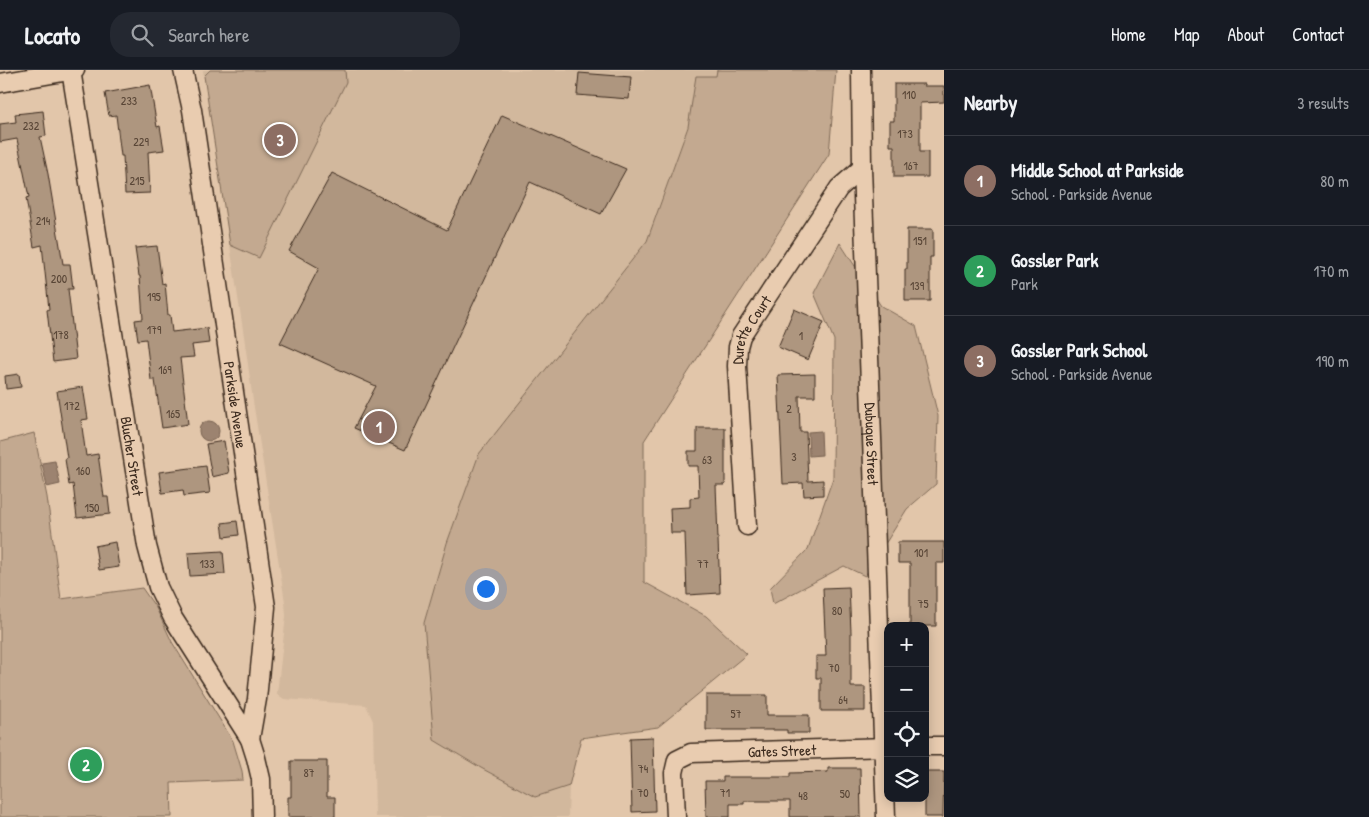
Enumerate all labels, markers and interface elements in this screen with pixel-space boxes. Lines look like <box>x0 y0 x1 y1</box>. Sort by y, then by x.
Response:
search box <box>110 12 460 57</box>
text: Locato <box>25 19 80 51</box>
icon: search <box>128 21 156 49</box>
text: Search here <box>168 22 249 48</box>
text: Home <box>1111 22 1146 47</box>
text: Map <box>1174 22 1199 47</box>
text: About <box>1227 22 1264 47</box>
text: Contact <box>1292 22 1344 47</box>
house number: 110 <box>902 86 916 103</box>
text: Nearby <box>964 88 1017 117</box>
house number: 233 <box>121 92 137 109</box>
text: 3 results <box>1297 92 1349 114</box>
house number: 232 <box>23 117 40 134</box>
pin: 3 <box>264 121 296 159</box>
house number: 173 <box>897 125 913 142</box>
house number: 229 <box>133 133 149 150</box>
house number: 167 <box>903 157 919 174</box>
text: Middle School at Parkside <box>1011 157 1184 183</box>
text: 1 <box>977 170 983 192</box>
text: 80 m <box>1320 170 1349 192</box>
house number: 215 <box>129 172 145 189</box>
text: School · Parkside Avenue <box>1011 183 1152 205</box>
house number: 214 <box>36 212 51 229</box>
house number: 151 <box>913 232 927 249</box>
text: Gossler Park <box>1011 247 1099 273</box>
text: 2 <box>976 260 984 282</box>
text: 170 m <box>1314 260 1349 282</box>
house number: 200 <box>51 270 67 287</box>
text: Park <box>1011 273 1038 295</box>
house number: 139 <box>910 277 925 294</box>
house number: 195 <box>147 288 161 305</box>
street label: Durette Court <box>727 290 776 365</box>
house number: 179 <box>147 321 162 338</box>
house number: 178 <box>53 326 69 343</box>
house number: 1 <box>799 327 803 344</box>
text: Gossler Park School <box>1011 337 1147 363</box>
text: 3 <box>976 350 984 372</box>
text: 190 m <box>1316 350 1349 372</box>
street label: Parkside Avenue <box>219 360 253 450</box>
house number: 169 <box>158 361 172 378</box>
text: School · Parkside Avenue <box>1011 363 1152 385</box>
house number: 172 <box>64 397 80 414</box>
house number: 2 <box>786 400 792 417</box>
street label: Dubuque Street <box>860 402 884 486</box>
house number: 165 <box>166 405 180 422</box>
pin: 1 <box>363 408 395 446</box>
street label: Blucher Street <box>116 415 149 498</box>
house number: 3 <box>791 448 797 465</box>
house number: 63 <box>702 451 712 468</box>
house number: 160 <box>76 462 90 479</box>
house number: 150 <box>85 499 99 516</box>
house number: 101 <box>914 544 928 561</box>
house number: 133 <box>199 555 215 572</box>
house number: 77 <box>697 555 709 572</box>
your location <box>473 576 499 602</box>
house number: 75 <box>917 595 929 612</box>
house number: 80 <box>832 602 842 619</box>
map controls <box>884 622 929 802</box>
button: + <box>884 622 929 667</box>
house number: 70 <box>828 659 840 676</box>
button: − <box>884 667 929 712</box>
house number: 64 <box>838 691 848 708</box>
house number: 57 <box>730 705 742 722</box>
button: locate <box>884 712 929 757</box>
street label: Gates Street <box>747 739 817 762</box>
pin: 2 <box>70 746 102 784</box>
button: layers <box>884 757 929 802</box>
house number: 74 <box>638 760 649 777</box>
house number: 87 <box>303 764 315 781</box>
house number: 70 <box>637 784 649 801</box>
house number: 71 <box>720 784 730 801</box>
house number: 50 <box>840 785 850 802</box>
house number: 48 <box>798 787 808 804</box>

